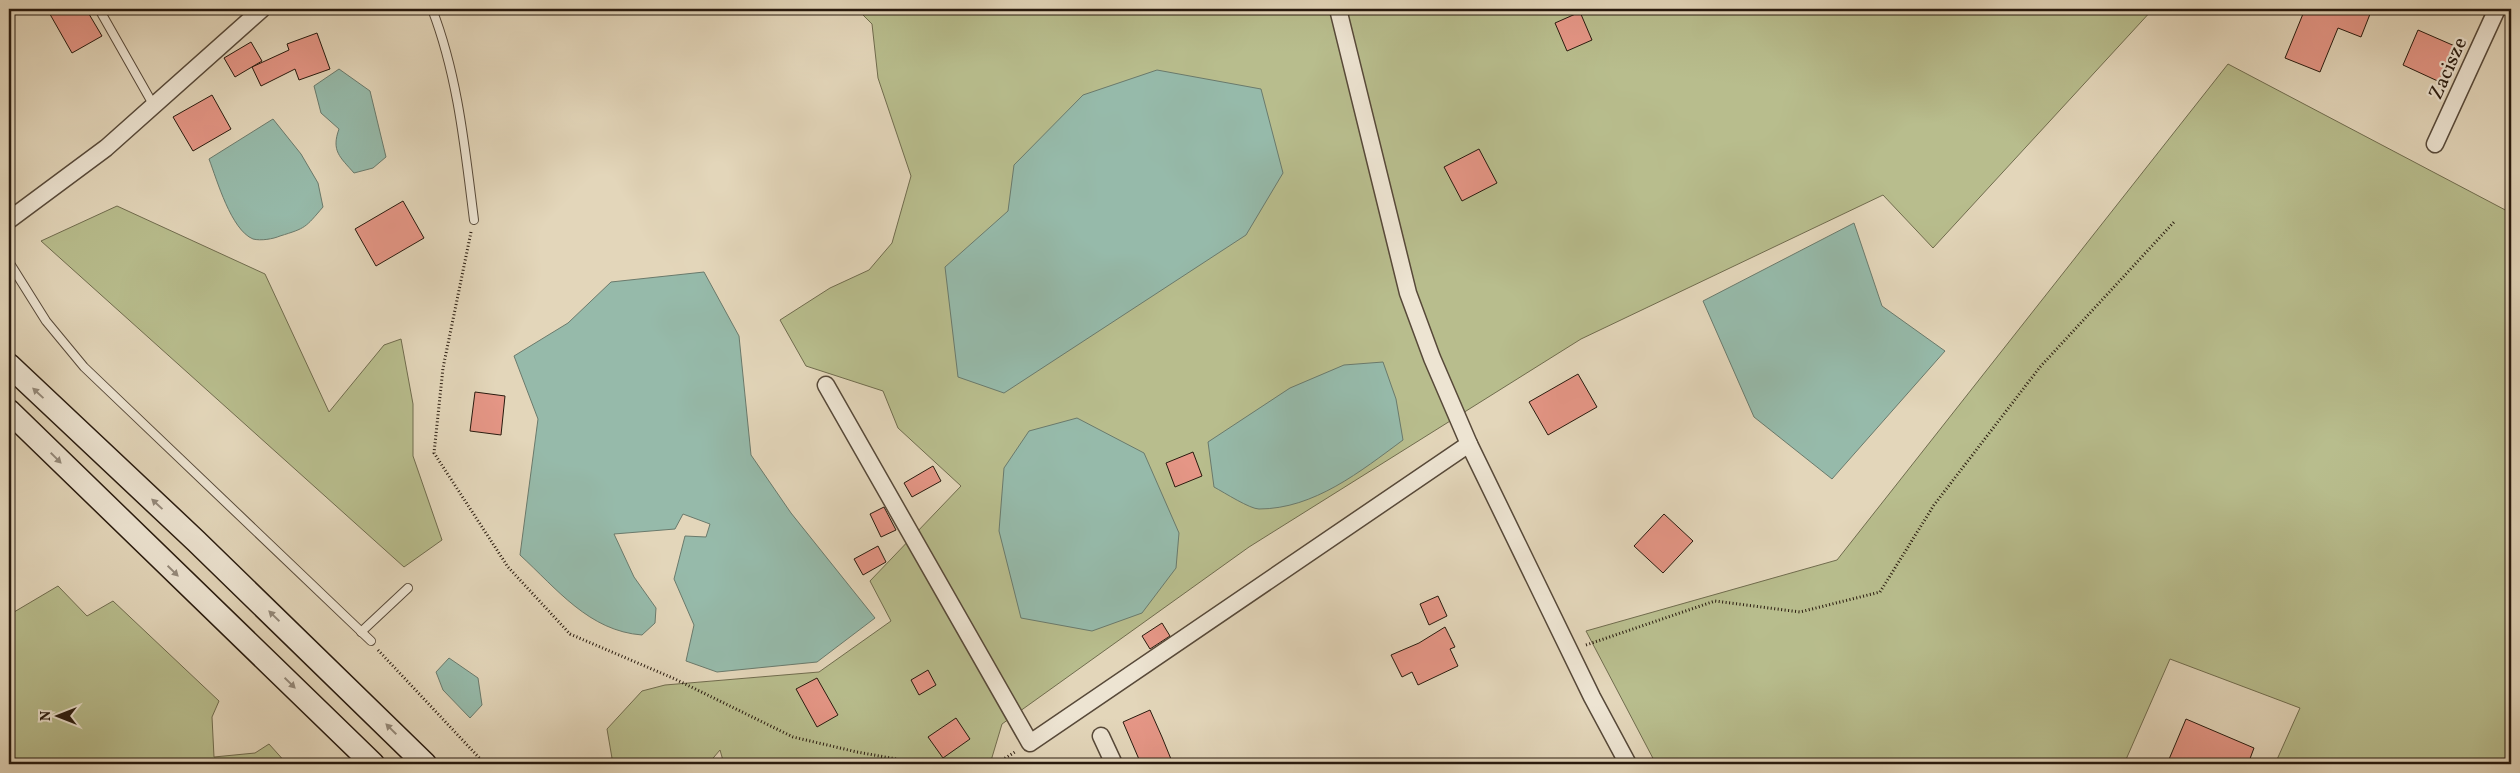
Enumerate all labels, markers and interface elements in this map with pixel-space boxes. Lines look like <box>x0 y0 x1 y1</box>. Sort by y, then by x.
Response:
street label: Zacisze <box>2423 33 2475 104</box>
one-way arrow <box>33 387 45 399</box>
one-way arrow <box>50 452 62 464</box>
one-way arrow <box>151 498 163 510</box>
one-way arrow <box>166 565 178 577</box>
one-way arrow <box>269 610 281 622</box>
one-way arrow <box>284 677 296 689</box>
north arrow <box>32 690 82 740</box>
text: N <box>37 711 56 721</box>
one-way arrow <box>385 723 397 735</box>

